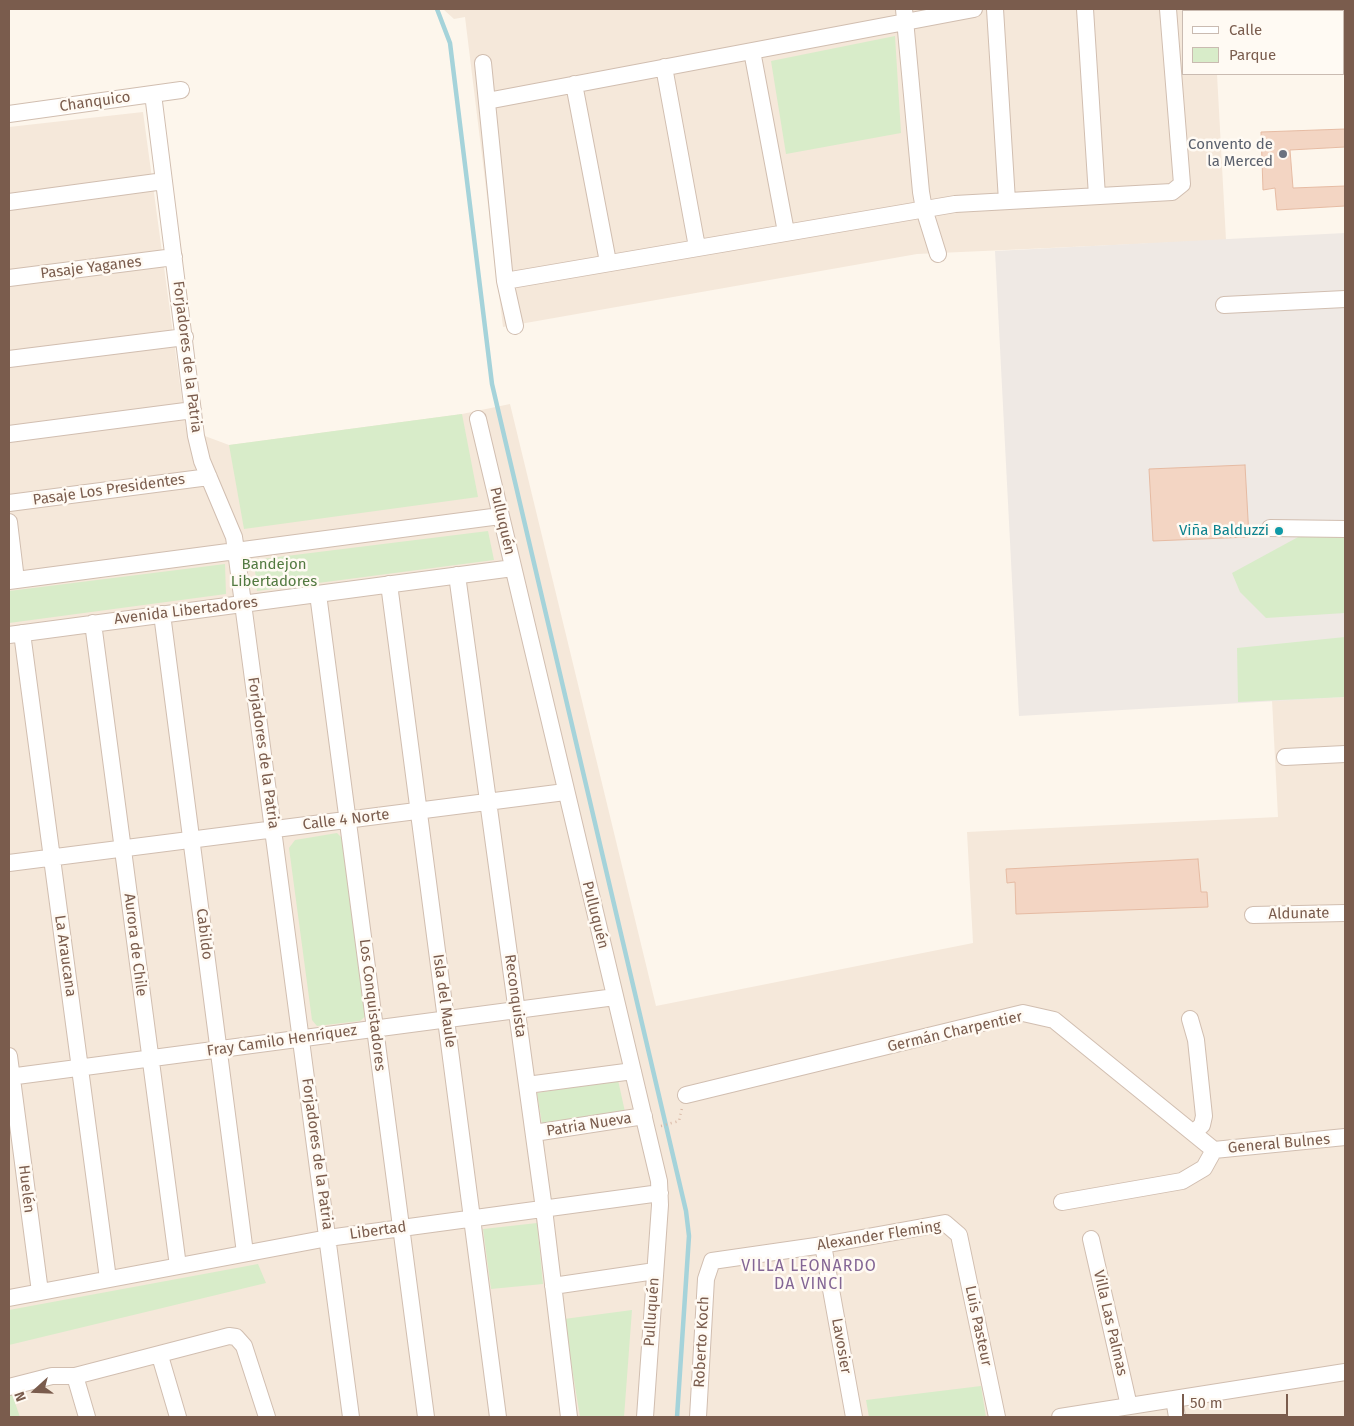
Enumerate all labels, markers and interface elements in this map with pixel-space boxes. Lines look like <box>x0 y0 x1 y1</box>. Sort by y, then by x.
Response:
legend <box>1182 10 1344 75</box>
text: Calle <box>1229 21 1262 39</box>
text: Parque <box>1229 46 1276 64</box>
street label: Chanquico <box>58 88 132 116</box>
place label: Convento de la Merced <box>1188 136 1273 171</box>
marker: Convento de la Merced <box>1277 148 1289 160</box>
street label: Pasaje Yaganes <box>39 253 143 283</box>
street label: Forjadores de la Patria <box>169 280 205 434</box>
street label: Pasaje Los Presidentes <box>32 470 186 510</box>
street label: Pulluquén <box>485 485 519 557</box>
place label: Viña Balduzzi <box>1179 522 1269 540</box>
marker: Viña Balduzzi <box>1273 525 1285 537</box>
park label: Bandejon Libertadores <box>231 556 317 591</box>
street label: Avenida Libertadores <box>113 593 259 629</box>
street label: Forjadores de la Patria <box>243 676 283 830</box>
street label: Calle 4 Norte <box>302 806 390 834</box>
street label: Pulluquén <box>578 879 612 951</box>
street label: Aurora de Chile <box>120 892 150 998</box>
street label: Aldunate <box>1268 904 1330 924</box>
street label: Cabildo <box>192 907 216 961</box>
street label: La Araucana <box>50 914 80 998</box>
street label: Los Conquistadores <box>355 938 389 1072</box>
street label: Isla del Maule <box>429 953 459 1049</box>
street label: Reconquista <box>500 953 530 1039</box>
street label: Germán Charpentier <box>886 1008 1024 1056</box>
street label: Fray Camilo Henríquez <box>206 1022 358 1060</box>
street label: Forjadores de la Patria <box>297 1077 337 1231</box>
street label: Patria Nueva <box>545 1109 633 1141</box>
street label: General Bulnes <box>1227 1131 1331 1157</box>
street label: Huelén <box>14 1164 38 1214</box>
street label: Alexander Fleming <box>816 1217 942 1255</box>
street label: Libertad <box>349 1218 407 1244</box>
district label: VILLA LEONARDO DA VINCI <box>739 1257 879 1295</box>
street label: Villa Las Palmas <box>1089 1268 1131 1378</box>
street label: Pulluquén <box>641 1277 663 1347</box>
street label: Luis Pasteur <box>961 1284 995 1368</box>
street label: Roberto Koch <box>691 1296 713 1388</box>
street label: Lavosier <box>827 1317 855 1375</box>
north arrow <box>10 1366 60 1416</box>
scale bar <box>1184 1384 1290 1416</box>
text: N <box>11 1389 30 1404</box>
text: 50 m <box>1190 1394 1223 1412</box>

